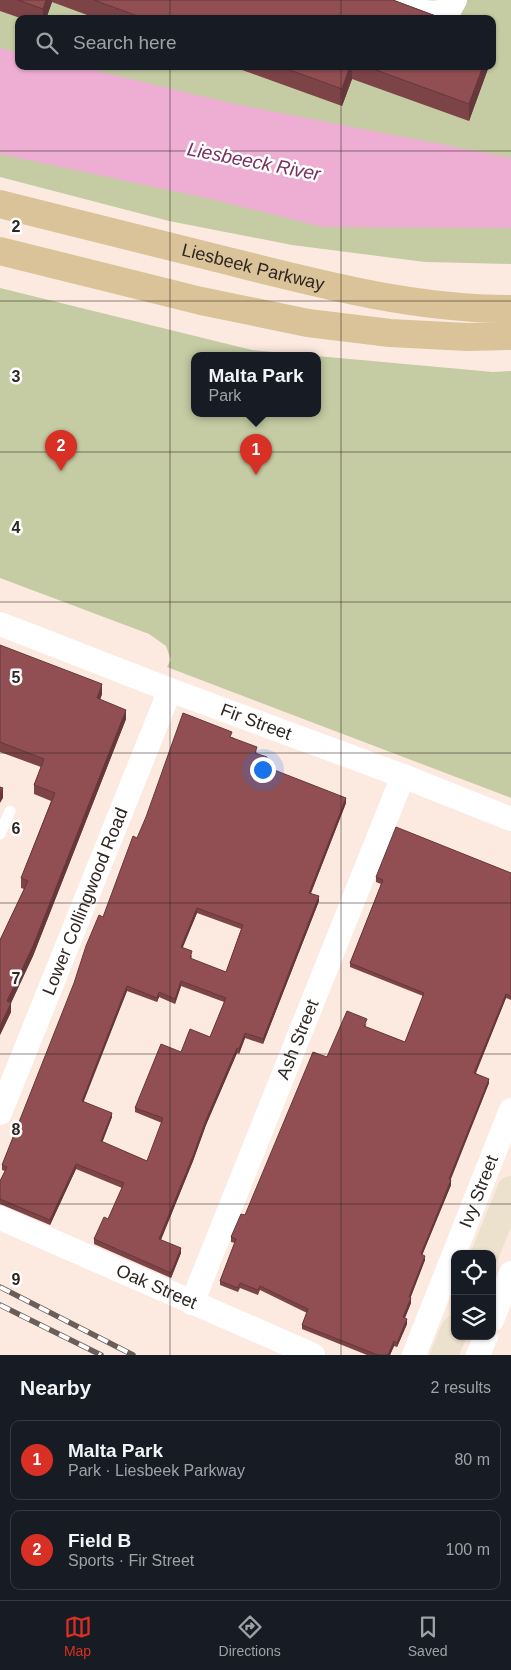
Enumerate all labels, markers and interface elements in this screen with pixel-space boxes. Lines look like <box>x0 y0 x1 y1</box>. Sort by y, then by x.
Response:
search box <box>15 15 496 70</box>
icon: search <box>33 29 61 57</box>
text: Search here <box>73 32 177 53</box>
water label: Liesbeeck River <box>186 138 323 185</box>
text: 2 <box>12 218 21 235</box>
street label: Liesbeek Parkway <box>180 240 326 294</box>
popup <box>191 352 321 417</box>
text: Malta Park <box>208 365 304 386</box>
text: 3 <box>12 368 21 385</box>
text: Park <box>208 387 241 404</box>
pin: 2 <box>45 430 77 471</box>
pin: 1 <box>240 434 272 475</box>
text: 4 <box>12 519 21 536</box>
text: 5 <box>12 669 21 686</box>
street label: Fir Street <box>218 700 294 744</box>
your location <box>250 757 276 783</box>
street label: Lower Collingwood Road <box>38 805 132 998</box>
text: 6 <box>12 820 21 837</box>
text: 7 <box>12 970 21 987</box>
street label: Ash Street <box>273 997 322 1082</box>
text: 8 <box>12 1121 21 1138</box>
street label: Ivy Street <box>455 1152 502 1230</box>
map controls <box>451 1250 496 1340</box>
button: locate <box>451 1250 496 1295</box>
street label: Oak Street <box>113 1260 200 1313</box>
text: 9 <box>12 1271 21 1288</box>
button: layers <box>451 1295 496 1340</box>
text: Nearby <box>20 1376 91 1399</box>
text: 2 results <box>431 1379 491 1396</box>
text: Malta Park <box>68 1440 163 1461</box>
text: 1 <box>33 1451 41 1468</box>
text: 80 m <box>454 1451 490 1468</box>
text: Park · Liesbeek Parkway <box>68 1462 245 1479</box>
text: Field B <box>68 1530 131 1551</box>
text: 2 <box>33 1541 41 1558</box>
text: 100 m <box>446 1541 490 1558</box>
text: Sports · Fir Street <box>68 1552 194 1569</box>
tab: Map <box>64 1613 92 1659</box>
tab: Directions <box>219 1613 281 1659</box>
tab: Saved <box>408 1613 447 1659</box>

